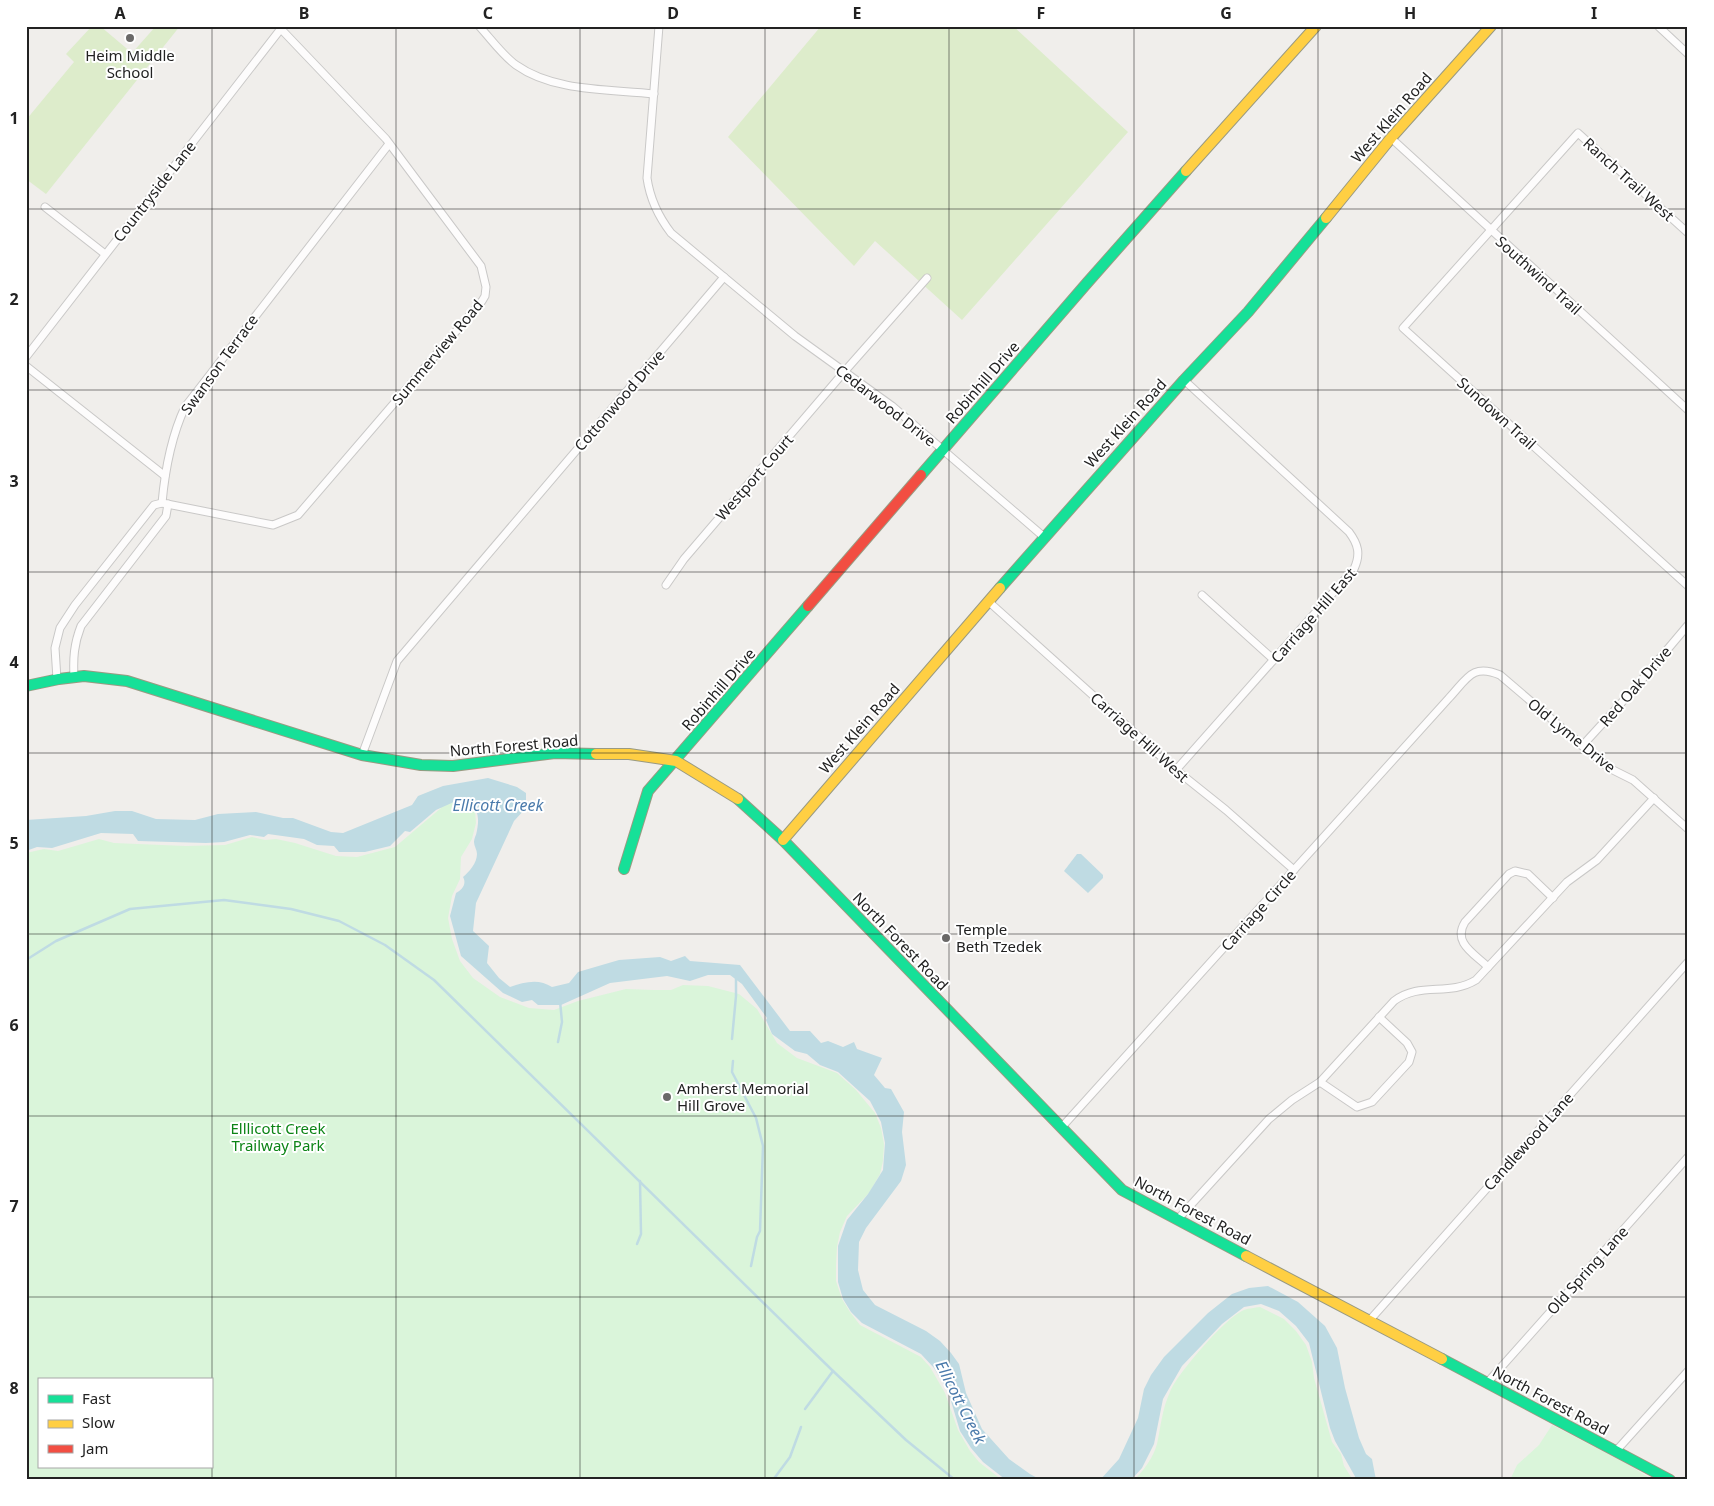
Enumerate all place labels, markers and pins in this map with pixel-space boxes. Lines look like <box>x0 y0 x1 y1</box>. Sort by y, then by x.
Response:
marker: Heim Middle School <box>124 32 136 44</box>
place label: Heim Middle School <box>85 45 175 82</box>
place label: Temple Beth Tzedek <box>956 919 1042 956</box>
marker: Temple Beth Tzedek <box>940 932 952 944</box>
place label: Amherst Memorial Hill Grove <box>677 1078 809 1115</box>
marker: Amherst Memorial Hill Grove <box>661 1091 673 1103</box>

